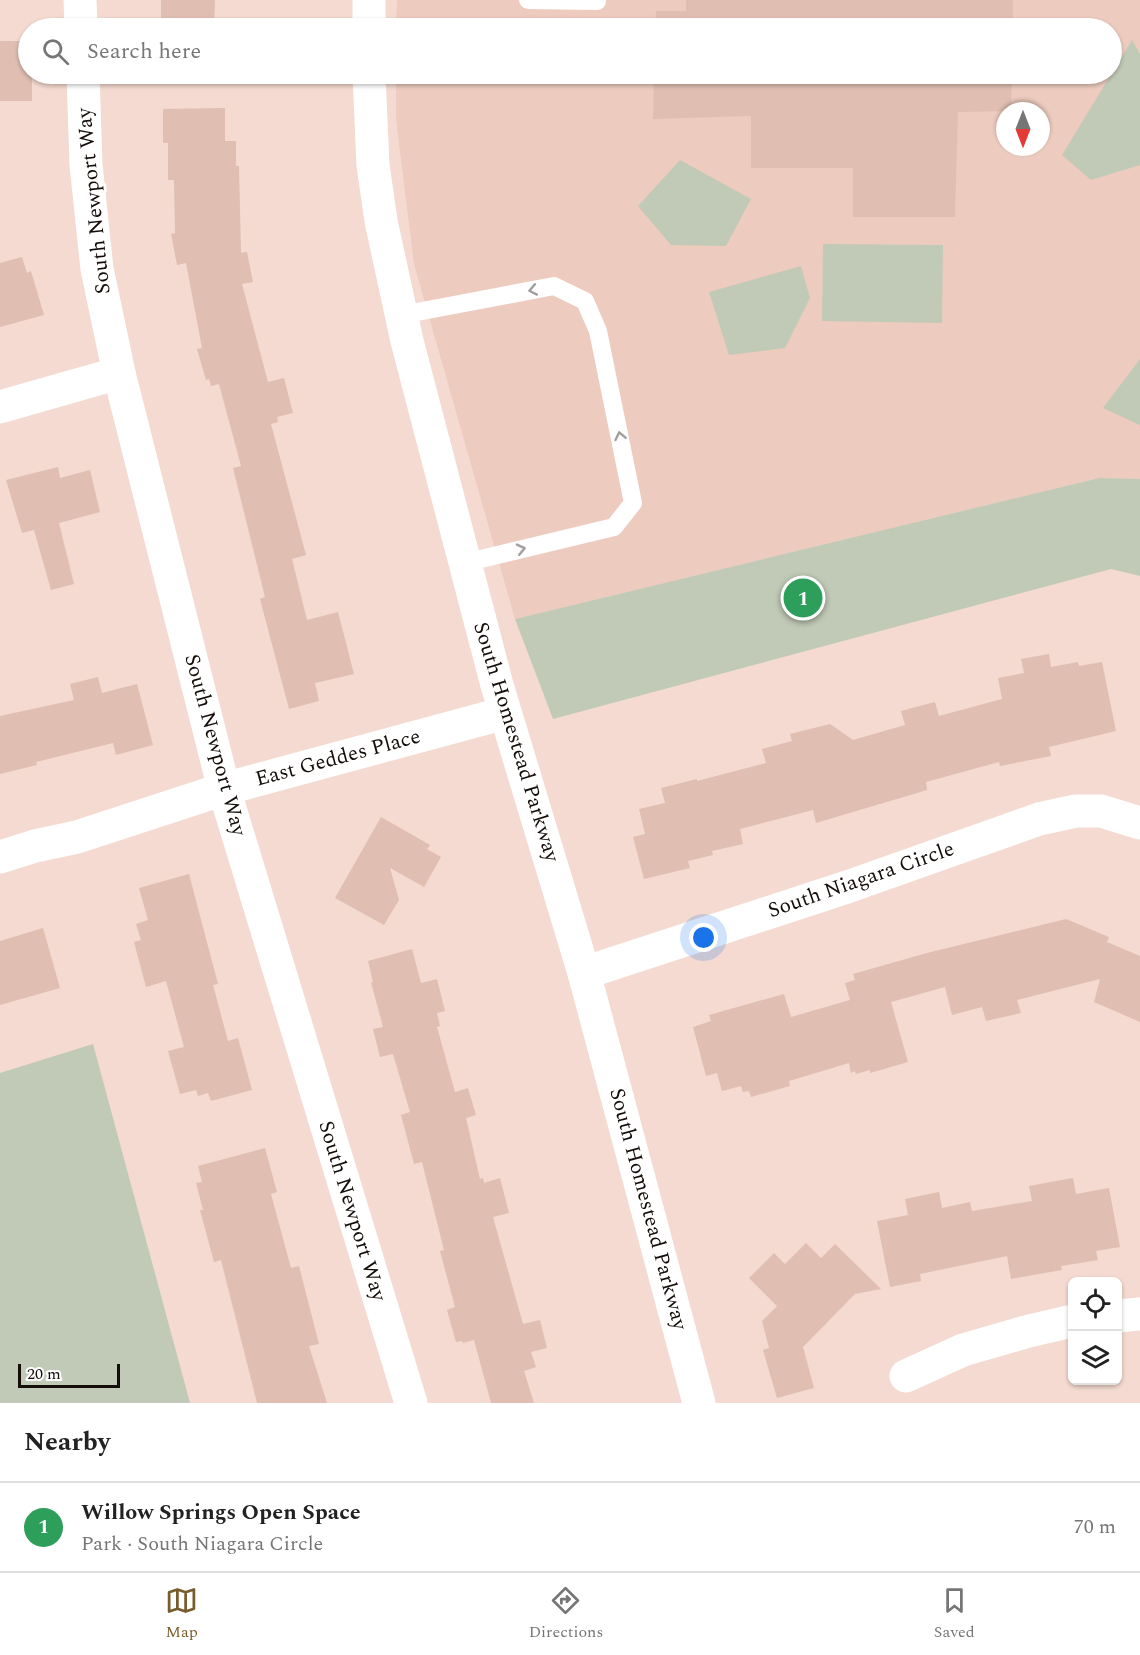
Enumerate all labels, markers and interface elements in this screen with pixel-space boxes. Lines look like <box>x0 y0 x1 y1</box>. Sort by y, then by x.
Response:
search box <box>18 18 1122 84</box>
icon: search <box>39 35 72 68</box>
text: Search here <box>87 35 201 68</box>
north arrow <box>996 102 1050 156</box>
street label: South Newport Way <box>68 105 120 296</box>
one-way arrow <box>529 283 539 296</box>
one-way arrow <box>614 431 627 441</box>
one-way arrow <box>516 544 526 557</box>
pin: 1 <box>784 576 822 620</box>
street label: South Homestead Parkway <box>464 618 568 867</box>
street label: South Newport Way <box>175 650 255 840</box>
street label: East Geddes Place <box>252 721 424 795</box>
street label: South Niagara Circle <box>763 833 959 927</box>
your location <box>689 923 718 952</box>
street label: South Homestead Parkway <box>600 1084 696 1334</box>
street label: South Newport Way <box>309 1117 395 1306</box>
map controls <box>1068 1277 1122 1385</box>
button: locate <box>1068 1277 1122 1331</box>
button: layers <box>1068 1331 1122 1385</box>
scale bar <box>18 1361 120 1388</box>
text: 20 m <box>27 1362 61 1386</box>
text: Nearby <box>24 1422 110 1462</box>
text: Willow Springs Open Space <box>81 1496 361 1529</box>
text: 1 <box>38 1512 49 1542</box>
text: 70 m <box>1074 1512 1116 1542</box>
text: Park · South Niagara Circle <box>81 1529 323 1559</box>
tab: Map <box>165 1584 198 1644</box>
tab: Directions <box>529 1584 603 1644</box>
tab: Saved <box>934 1584 975 1644</box>

